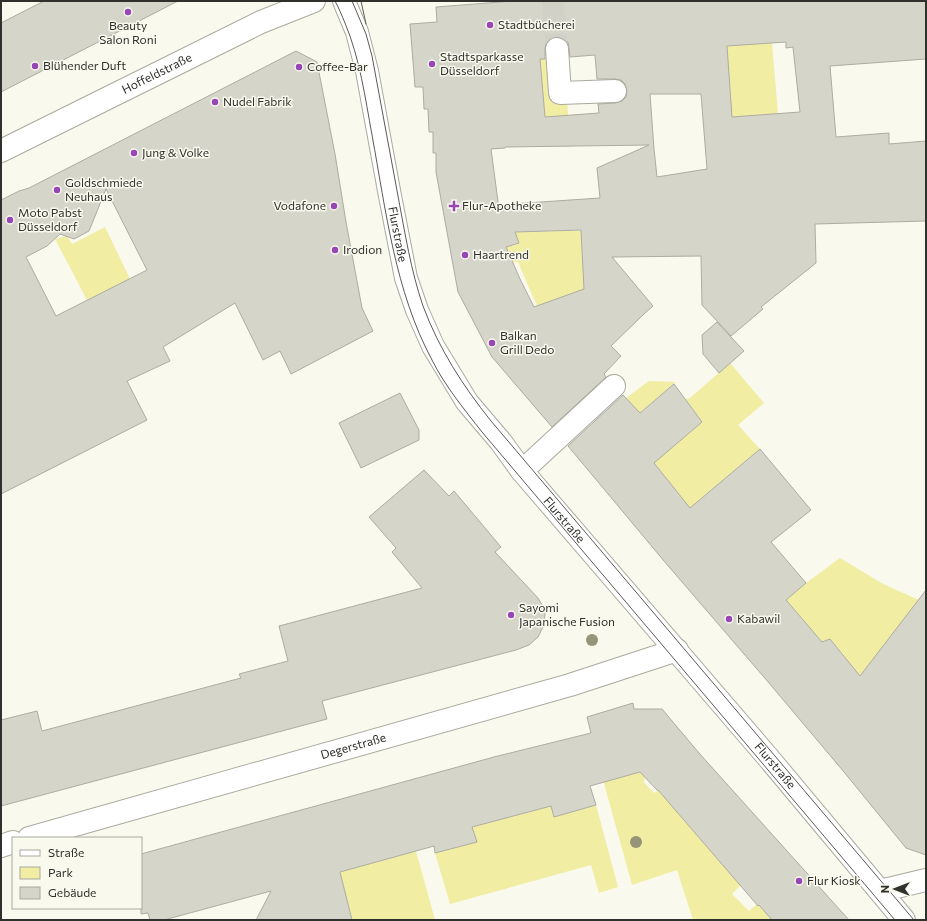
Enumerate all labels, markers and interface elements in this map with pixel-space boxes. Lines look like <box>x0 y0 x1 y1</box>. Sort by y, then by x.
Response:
marker: Beauty Salon Roni <box>123 7 133 17</box>
place label: Stadtbücherei <box>498 17 575 31</box>
place label: Beauty Salon Roni <box>99 18 157 46</box>
marker: Stadtbücherei <box>485 20 495 30</box>
place label: Stadtsparkasse Düsseldorf <box>440 49 524 77</box>
street label: Hoffeldstraße <box>119 50 194 96</box>
place label: Blühender Duft <box>43 58 126 72</box>
place label: Coffee-Bar <box>307 59 368 73</box>
marker: Stadtsparkasse Düsseldorf <box>427 59 437 69</box>
marker: Blühender Duft <box>30 61 40 71</box>
marker: Coffee-Bar <box>294 62 304 72</box>
place label: Nudel Fabrik <box>223 94 292 108</box>
marker: Nudel Fabrik <box>210 97 220 107</box>
place label: Jung & Volke <box>142 145 209 160</box>
marker: Jung & Volke <box>129 148 139 158</box>
place label: Goldschmiede Neuhaus <box>65 175 142 203</box>
marker: Goldschmiede Neuhaus <box>52 185 62 195</box>
place label: Vodafone <box>273 198 326 212</box>
place label: Flur-Apotheke <box>462 198 541 212</box>
marker: Vodafone <box>329 201 339 211</box>
marker: Flur-Apotheke <box>449 201 459 211</box>
place label: Moto Pabst Düsseldorf <box>18 205 82 233</box>
street label: Flurstraße <box>386 205 411 263</box>
marker: Moto Pabst Düsseldorf <box>5 215 15 225</box>
place label: Irodion <box>343 242 382 256</box>
marker: Irodion <box>330 245 340 255</box>
place label: Haartrend <box>473 247 529 261</box>
marker: Haartrend <box>460 250 470 260</box>
place label: Balkan Grill Dedo <box>500 328 554 356</box>
marker: Balkan Grill Dedo <box>487 338 497 348</box>
street label: Flurstraße <box>541 493 588 545</box>
place label: Sayomi Japanische Fusion <box>519 600 615 629</box>
marker: Sayomi Japanische Fusion <box>506 610 516 620</box>
place label: Kabawil <box>737 611 780 625</box>
marker: Kabawil <box>724 614 734 624</box>
street label: Degerstraße <box>319 729 387 761</box>
street label: Flurstraße <box>752 739 799 791</box>
legend <box>12 837 142 909</box>
text: Straße <box>48 845 84 859</box>
text: Park <box>48 865 74 879</box>
north arrow <box>875 869 915 909</box>
place label: Flur Kiosk <box>807 873 861 887</box>
marker: Flur Kiosk <box>794 876 804 886</box>
text: Gebäude <box>48 885 96 899</box>
text: N <box>878 885 891 893</box>

